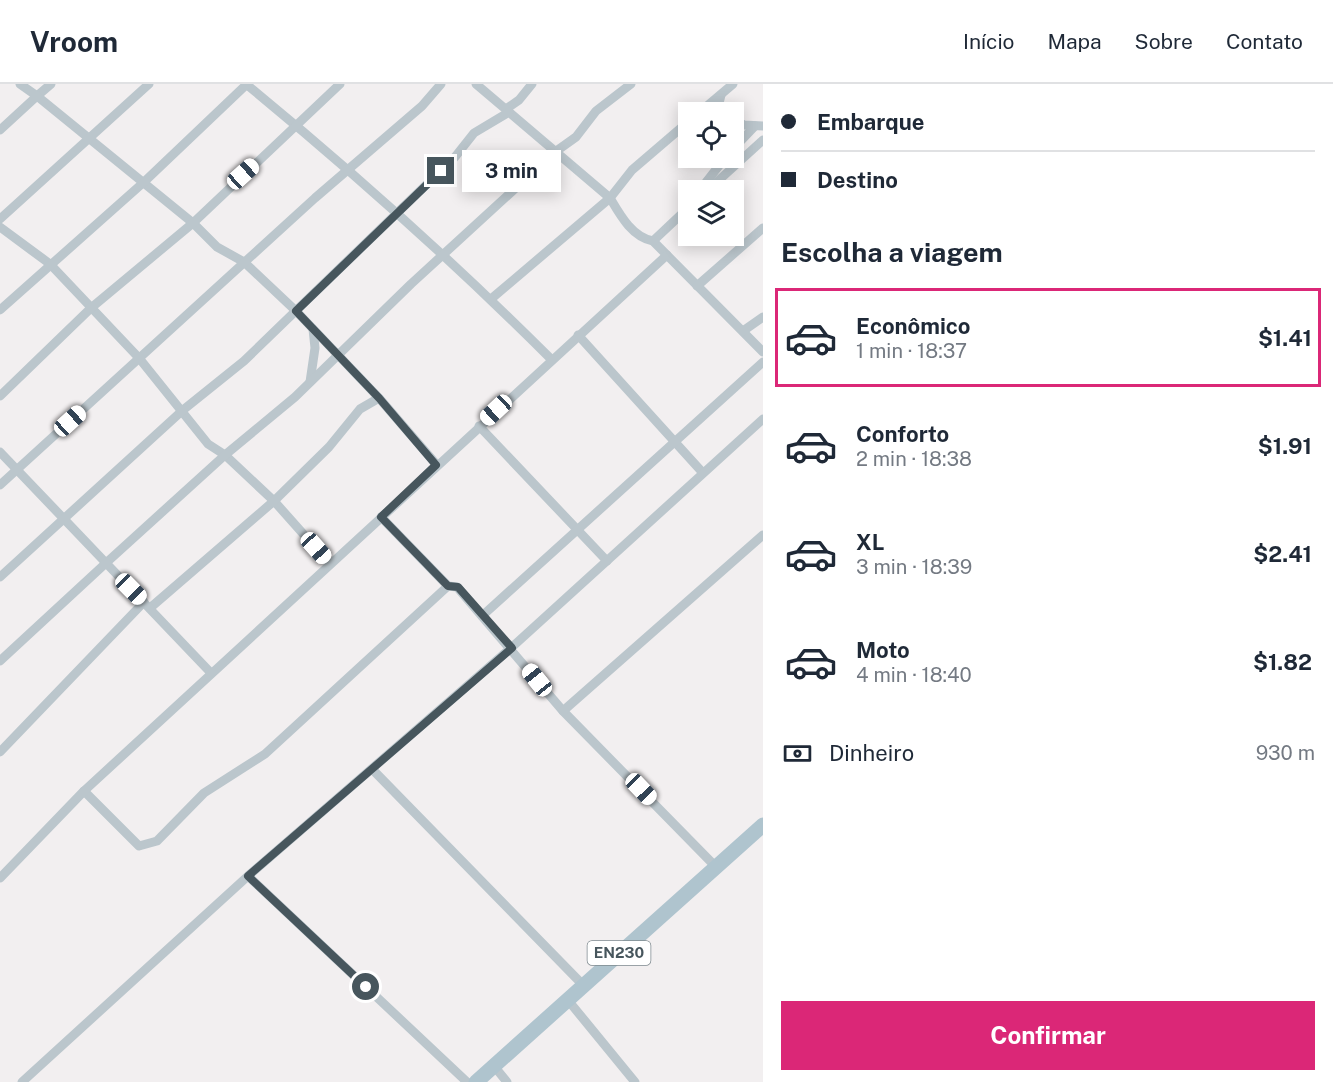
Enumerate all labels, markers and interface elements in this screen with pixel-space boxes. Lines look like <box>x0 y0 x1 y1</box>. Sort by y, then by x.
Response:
text: Vroom <box>30 25 118 58</box>
text: Início <box>963 29 1014 54</box>
text: Mapa <box>1047 29 1102 54</box>
text: Sobre <box>1135 29 1193 54</box>
text: Contato <box>1226 29 1303 54</box>
map controls <box>678 102 744 246</box>
button: locate <box>678 102 744 168</box>
text: Embarque <box>817 109 924 135</box>
callout: 3 min <box>462 150 561 192</box>
car <box>224 155 262 193</box>
route end <box>427 157 454 184</box>
text: 3 min <box>485 159 538 183</box>
text: Destino <box>817 167 898 193</box>
button: layers <box>678 180 744 246</box>
text: Escolha a viagem <box>781 236 1003 268</box>
icon: car <box>784 311 838 365</box>
text: Econômico <box>856 313 971 339</box>
text: $1.41 <box>1258 325 1312 351</box>
text: 1 min · 18:37 <box>856 339 967 363</box>
car <box>477 391 515 429</box>
car <box>51 402 89 440</box>
icon: car <box>784 419 838 473</box>
text: Conforto <box>856 421 949 447</box>
text: $1.91 <box>1258 433 1312 459</box>
text: 2 min · 18:38 <box>856 447 972 471</box>
icon: car <box>784 527 838 581</box>
car <box>297 529 335 567</box>
text: XL <box>856 529 884 555</box>
text: $2.41 <box>1253 541 1312 567</box>
text: 3 min · 18:39 <box>856 555 972 579</box>
car <box>112 570 150 608</box>
icon: car <box>784 635 838 689</box>
text: Moto <box>856 637 910 663</box>
text: $1.82 <box>1253 649 1312 675</box>
car <box>519 660 555 700</box>
text: 4 min · 18:40 <box>856 663 972 687</box>
icon: cash <box>781 737 814 770</box>
text: Dinheiro <box>829 740 914 766</box>
text: 930 m <box>1256 741 1315 765</box>
car <box>622 770 660 808</box>
road number: EN230 <box>588 941 650 965</box>
route start <box>352 973 379 1000</box>
button: Confirmar <box>781 1001 1315 1070</box>

